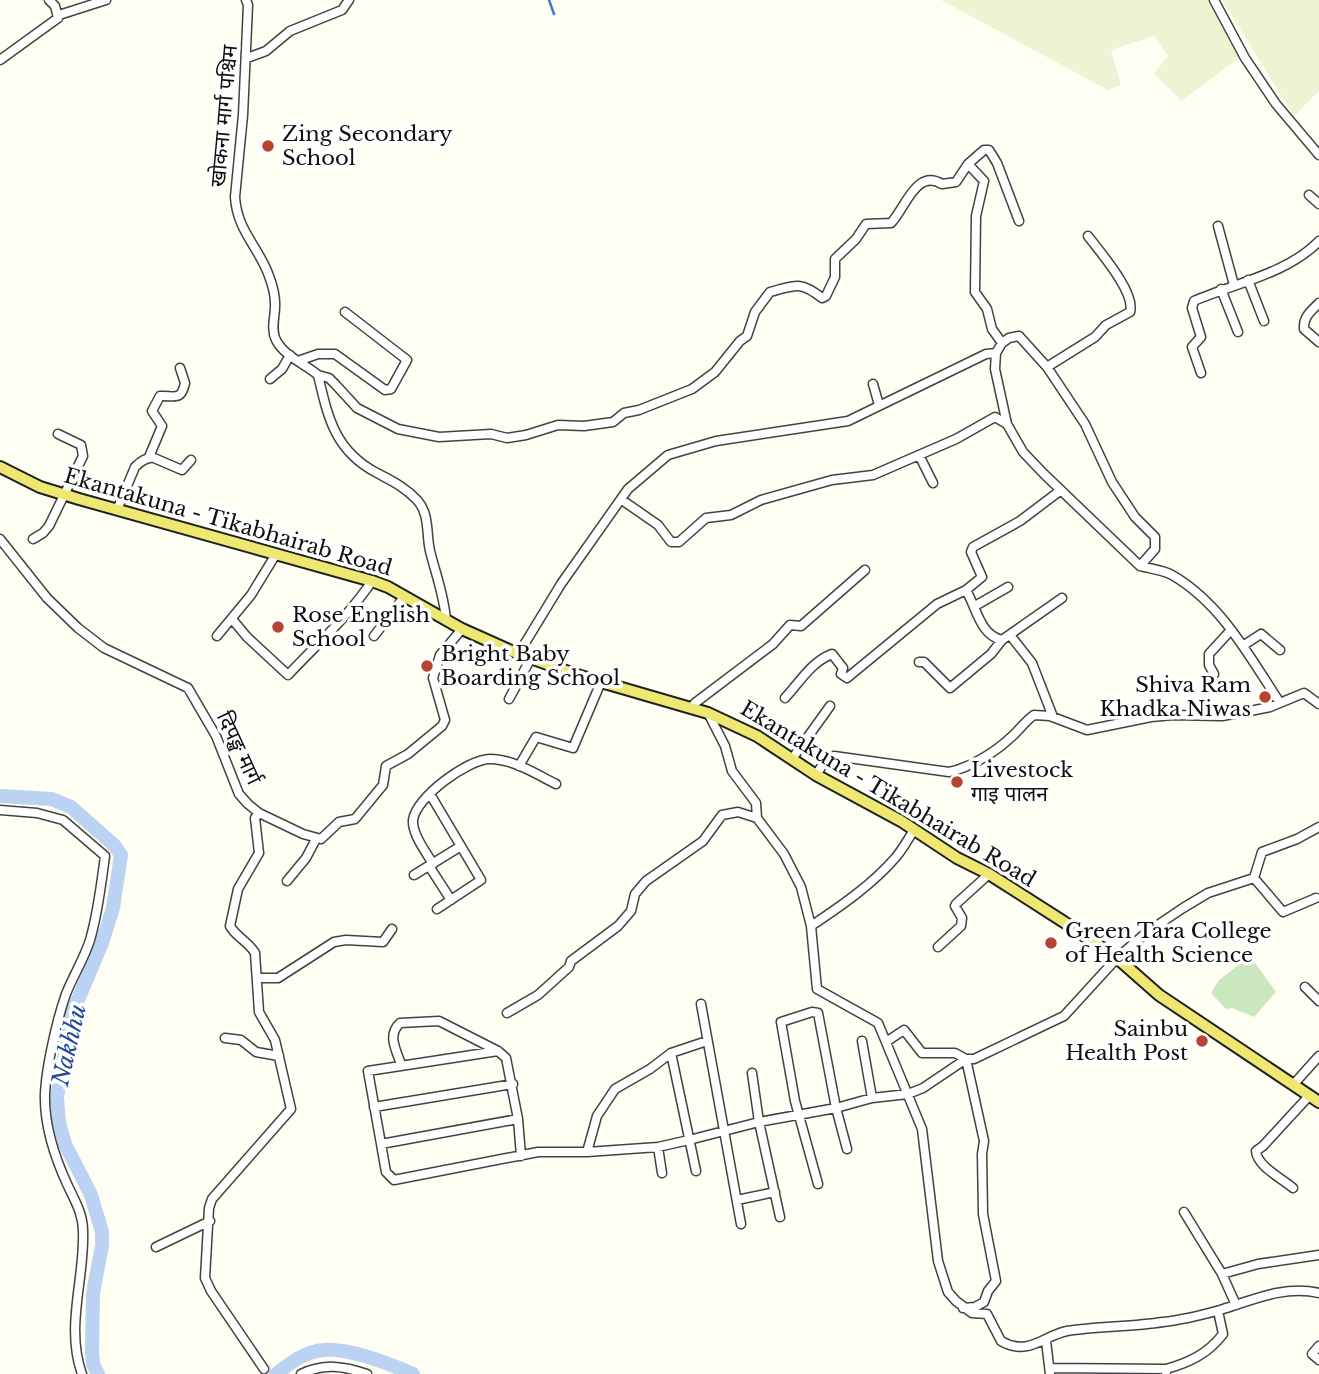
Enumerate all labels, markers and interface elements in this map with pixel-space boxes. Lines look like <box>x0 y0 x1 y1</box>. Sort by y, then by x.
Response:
street label: खोकना मार्ग पश्चिम <box>205 44 243 188</box>
place label: Zing Secondary School <box>282 121 453 171</box>
marker: Zing Secondary School <box>260 138 276 154</box>
street label: Ekantakuna - Tikabhairab Road <box>61 463 395 581</box>
place label: Rose English School <box>292 602 430 652</box>
marker: Rose English School <box>270 619 286 635</box>
place label: Bright Baby Boarding School <box>441 641 620 691</box>
marker: Bright Baby Boarding School <box>419 658 435 674</box>
place label: Shiva Ram Khadka Niwas <box>1099 672 1251 722</box>
marker: Shiva Ram Khadka Niwas <box>1257 689 1273 705</box>
street label: Ekantakuna - Tikabhairab Road <box>736 695 1040 893</box>
street label: दिपङ्ख मार्ग <box>211 707 268 790</box>
place label: Livestock गाइ पालन <box>971 757 1073 807</box>
marker: Livestock गाइ पालन <box>949 774 965 790</box>
place label: Green Tara College of Health Science <box>1065 918 1272 968</box>
marker: Green Tara College of Health Science <box>1043 935 1059 951</box>
water label: Nakhhu <box>46 1001 92 1090</box>
place label: Sainbu Health Post <box>1065 1016 1188 1066</box>
marker: Sainbu Health Post <box>1194 1033 1210 1049</box>

